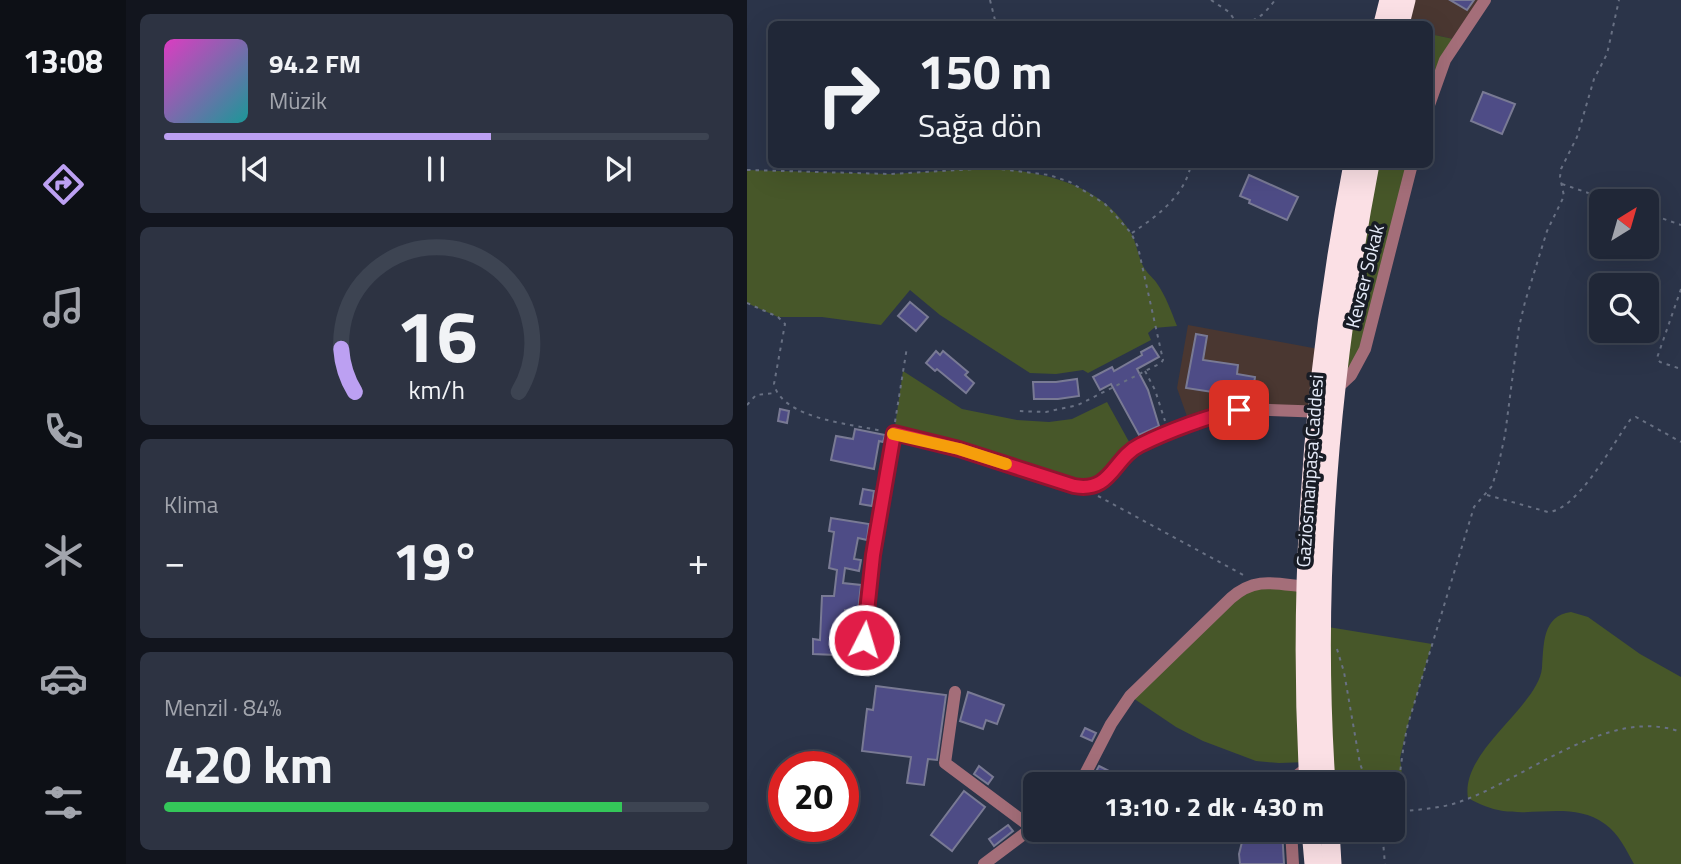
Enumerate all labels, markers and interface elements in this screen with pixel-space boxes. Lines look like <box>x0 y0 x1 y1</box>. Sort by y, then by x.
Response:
text: 150 m <box>918 33 1052 108</box>
text: 13:08 <box>23 37 103 85</box>
text: 94.2 FM <box>269 44 361 83</box>
icon: right <box>803 49 894 140</box>
text: Müzik <box>269 83 327 118</box>
text: Sağa dön <box>918 101 1042 149</box>
icon: previous <box>236 150 274 188</box>
icon: pause <box>417 150 455 188</box>
icon: next <box>599 150 637 188</box>
icon: directions <box>39 160 88 209</box>
north arrow <box>1589 189 1659 259</box>
map controls <box>1589 189 1659 343</box>
street label: Kevser Sokak <box>1337 221 1391 331</box>
button: search <box>1589 273 1659 343</box>
text: 16 <box>396 280 477 390</box>
icon: music <box>39 283 88 332</box>
text: km/h <box>408 371 465 409</box>
street label: Gaziosmanpaşa Caddesi <box>1288 374 1330 568</box>
pin <box>1209 380 1269 440</box>
icon: arrive <box>1220 391 1258 429</box>
icon: phone <box>39 407 88 456</box>
text: Klima <box>164 487 218 522</box>
text: 19° <box>393 521 480 600</box>
icon: climate <box>39 531 88 580</box>
text: − <box>164 532 185 590</box>
text: + <box>688 532 709 590</box>
position arrow <box>827 603 901 677</box>
icon: car <box>39 654 88 703</box>
text: Menzil · 84% <box>164 690 282 725</box>
text: 420 km <box>164 724 333 803</box>
speed limit sign: 20 <box>768 751 859 842</box>
icon: filters <box>39 778 88 827</box>
text: 13:10 · 2 dk · 430 m <box>1104 787 1324 826</box>

